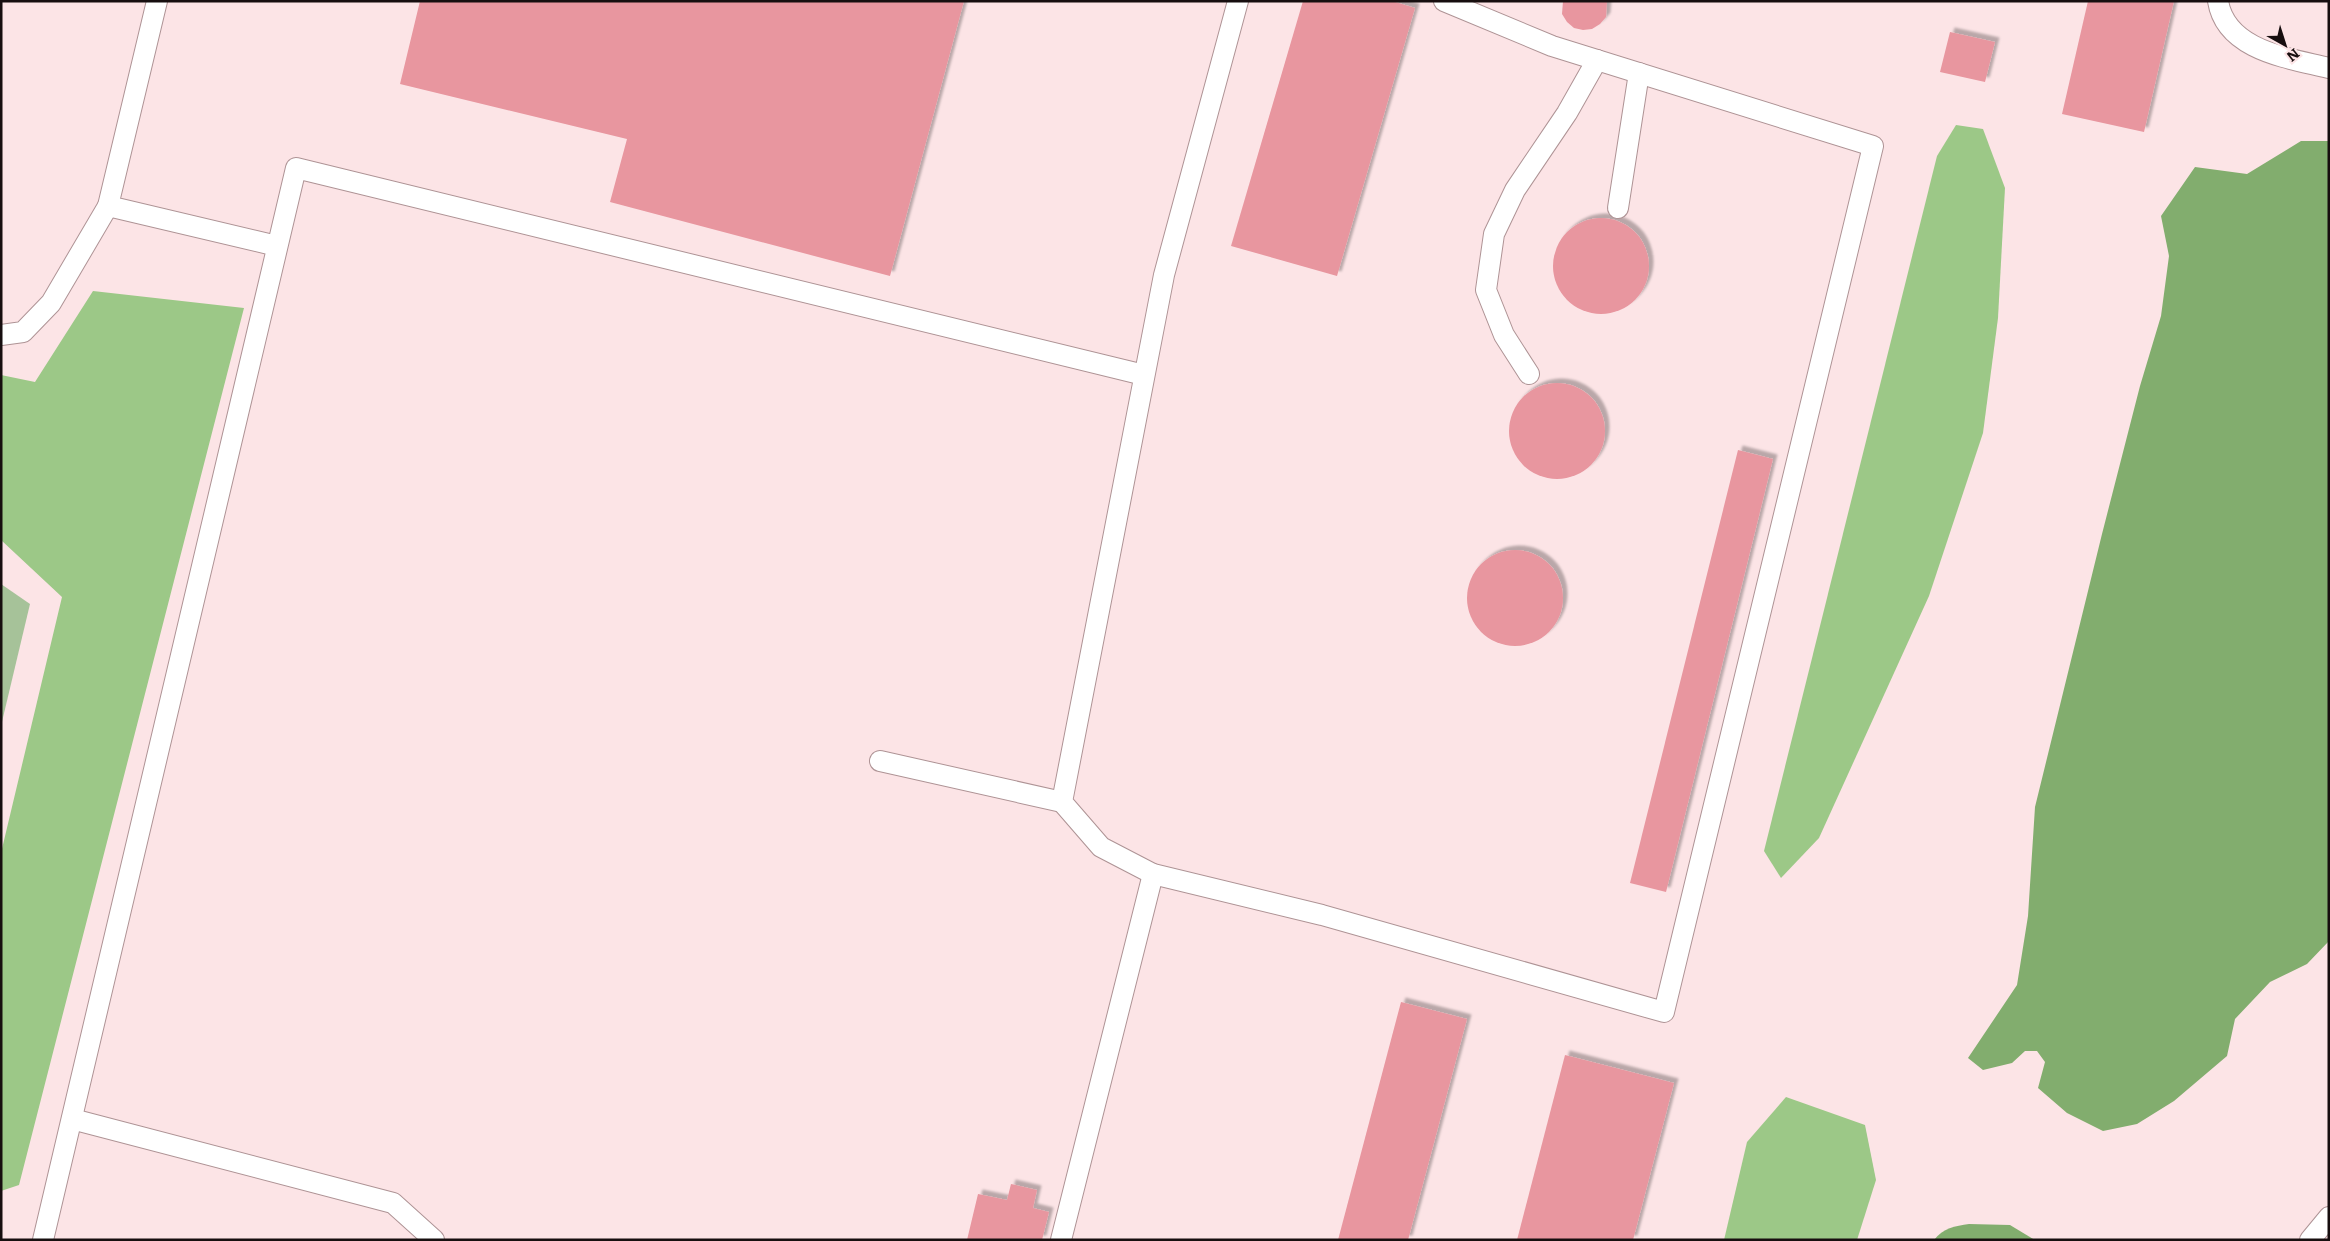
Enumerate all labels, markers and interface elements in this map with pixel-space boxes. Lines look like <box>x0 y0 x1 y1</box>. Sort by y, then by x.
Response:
north arrow <box>2260 20 2310 70</box>
text: N <box>2283 44 2305 68</box>

